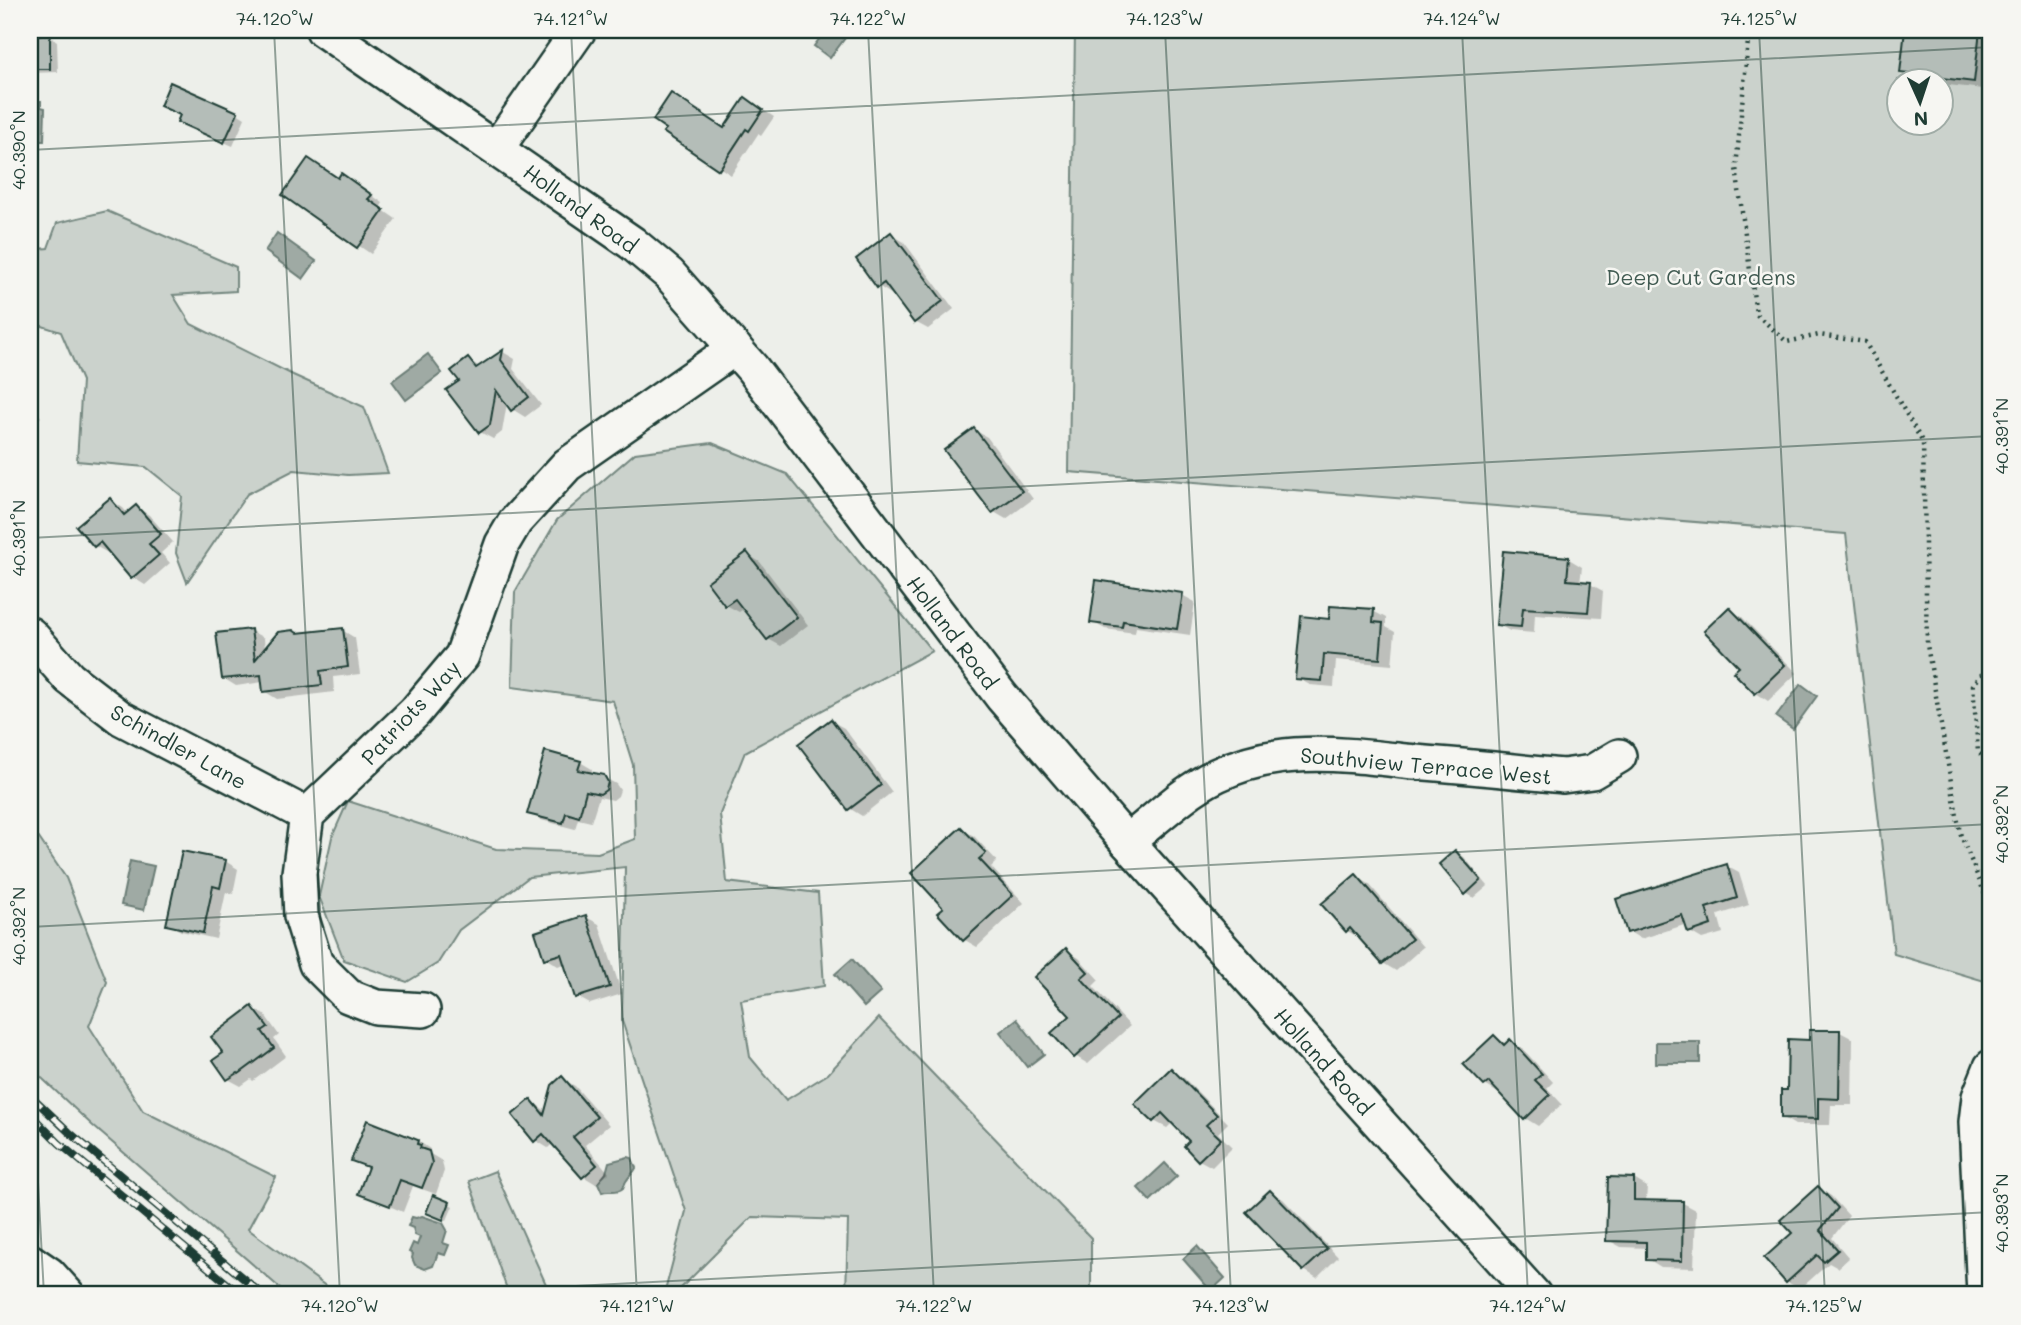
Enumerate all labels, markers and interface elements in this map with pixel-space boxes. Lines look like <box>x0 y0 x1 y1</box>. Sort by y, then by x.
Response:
text: 74.120°W <box>236 6 314 30</box>
text: 74.121°W <box>534 6 608 30</box>
text: 74.122°W <box>830 6 906 30</box>
text: 74.123°W <box>1126 6 1204 30</box>
text: 74.124°W <box>1423 6 1501 30</box>
text: 74.125°W <box>1720 6 1798 30</box>
north arrow <box>1884 66 1954 136</box>
text: N <box>1913 107 1929 132</box>
text: 40.390°N <box>6 110 30 190</box>
street label: Holland Road <box>518 157 644 259</box>
park label: Deep Cut Gardens <box>1606 263 1796 290</box>
text: 40.391°N <box>1989 398 2013 474</box>
text: 40.391°N <box>6 500 30 576</box>
street label: Holland Road <box>902 570 1004 694</box>
street label: Patriots Way <box>355 654 465 770</box>
street label: Schindler Lane <box>106 697 252 795</box>
street label: Southview Terrace West <box>1299 741 1553 789</box>
text: 40.392°N <box>1989 785 2013 863</box>
text: 40.392°N <box>6 887 30 965</box>
street label: Holland Road <box>1269 1002 1379 1120</box>
text: 40.393°N <box>1989 1174 2013 1252</box>
text: 74.120°W <box>301 1293 379 1317</box>
text: 74.121°W <box>600 1293 674 1317</box>
text: 74.122°W <box>896 1293 972 1317</box>
text: 74.123°W <box>1192 1293 1270 1317</box>
text: 74.124°W <box>1489 1293 1567 1317</box>
text: 74.125°W <box>1785 1293 1863 1317</box>

